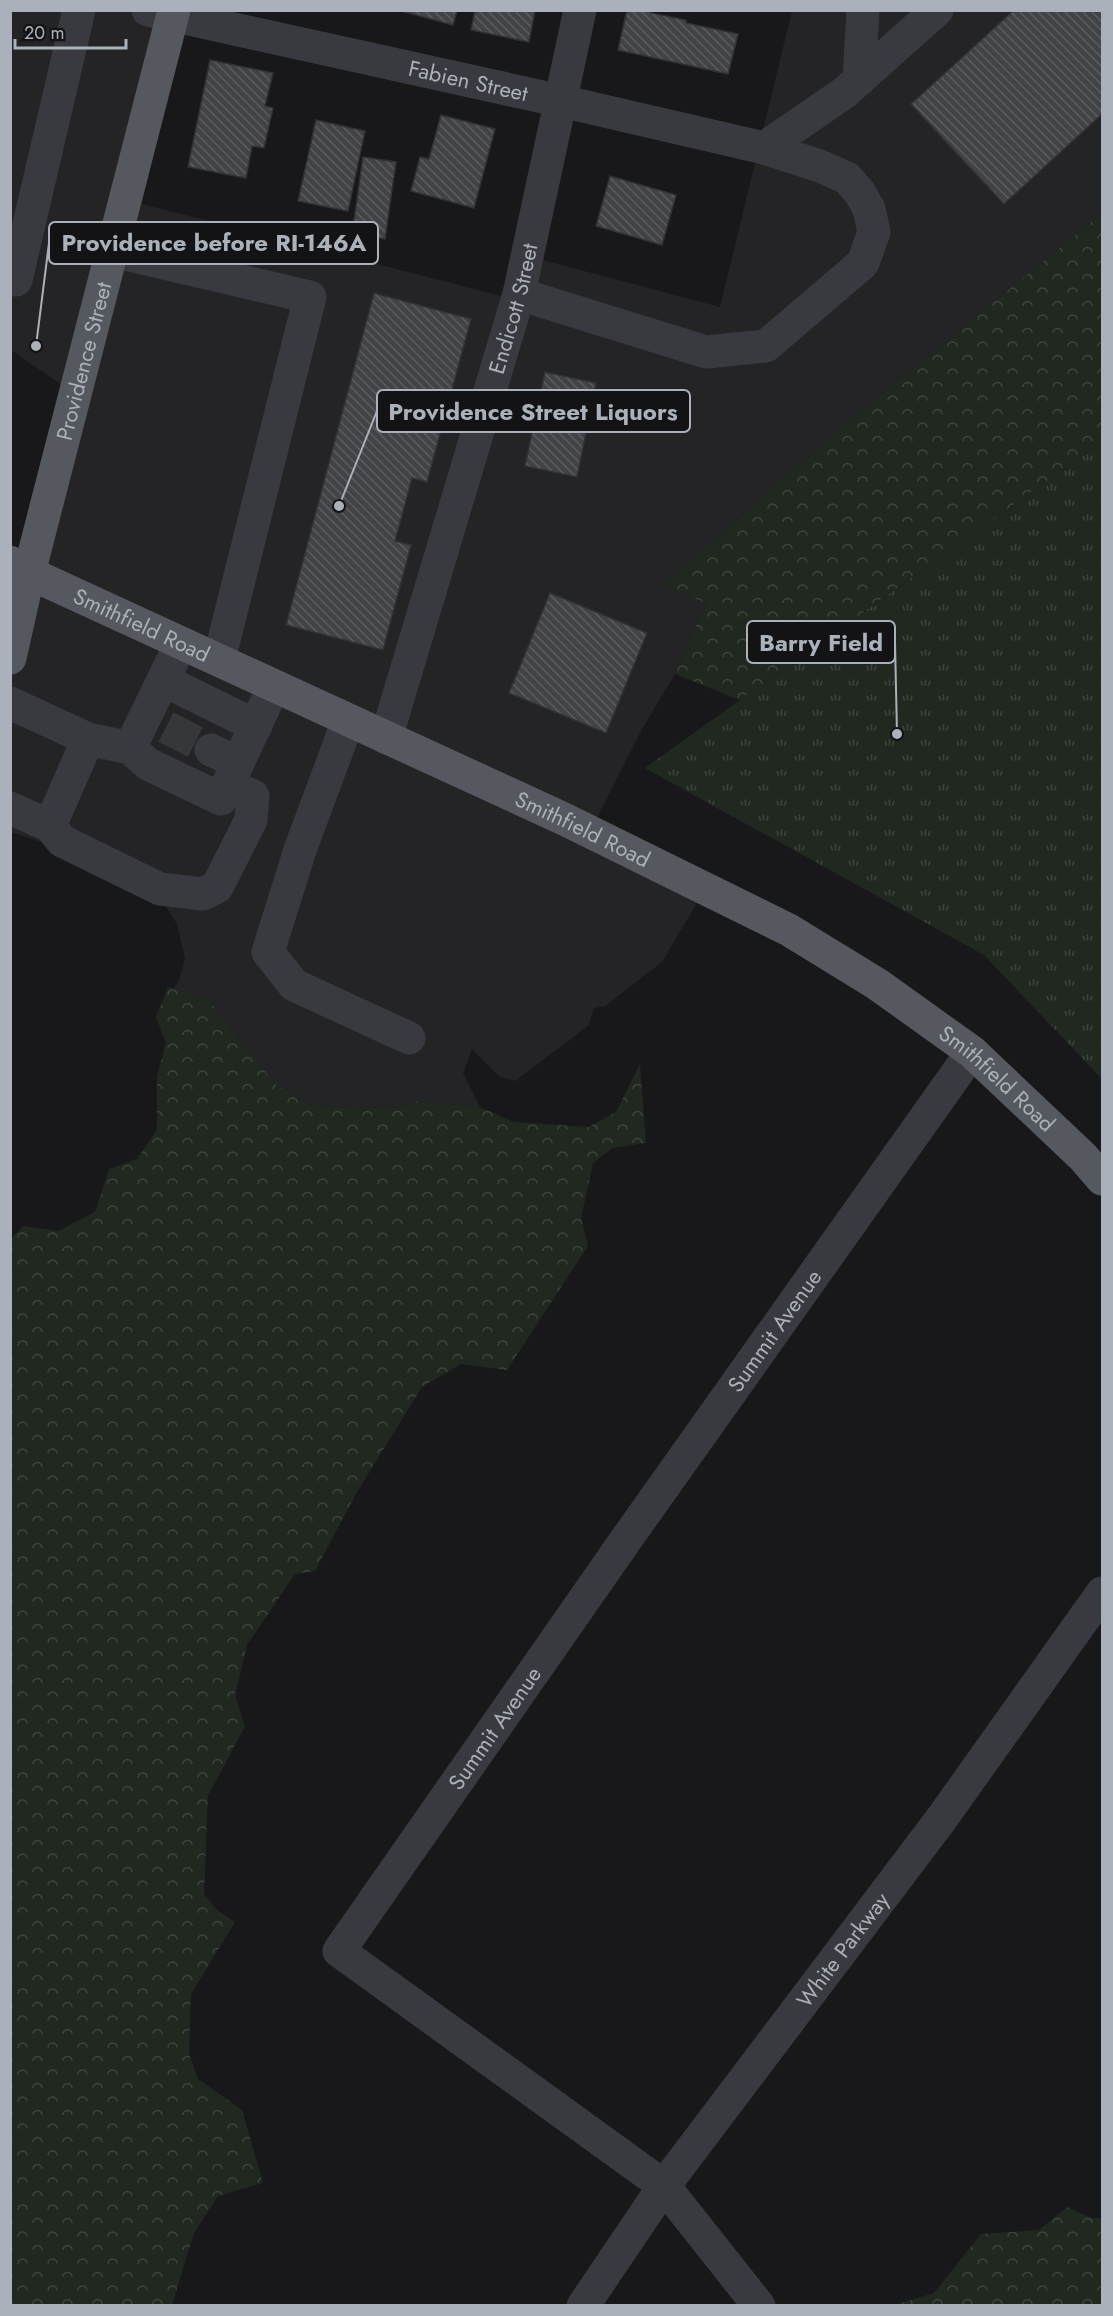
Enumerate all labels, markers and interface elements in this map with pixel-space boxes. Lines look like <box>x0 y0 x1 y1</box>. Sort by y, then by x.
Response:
scale bar <box>15 12 126 50</box>
text: 20 m <box>24 20 64 46</box>
street label: Fabien Street <box>406 52 532 109</box>
callout: Providence before RI-146A <box>49 222 378 264</box>
text: Providence before RI-146A <box>62 225 367 260</box>
street label: Endicott Street <box>480 239 546 378</box>
street label: Providence Street <box>48 278 120 444</box>
callout: Providence Street Liquors <box>377 390 690 432</box>
text: Providence Street Liquors <box>388 394 678 429</box>
street label: Smithfield Road <box>68 580 215 670</box>
callout: Barry Field <box>747 621 895 663</box>
text: Barry Field <box>759 625 883 660</box>
street label: Smithfield Road <box>510 783 656 875</box>
street label: Smithfield Road <box>932 1017 1063 1139</box>
street label: Summit Avenue <box>720 1263 829 1399</box>
street label: Summit Avenue <box>440 1660 549 1796</box>
street label: White Parkway <box>788 1885 897 2014</box>

